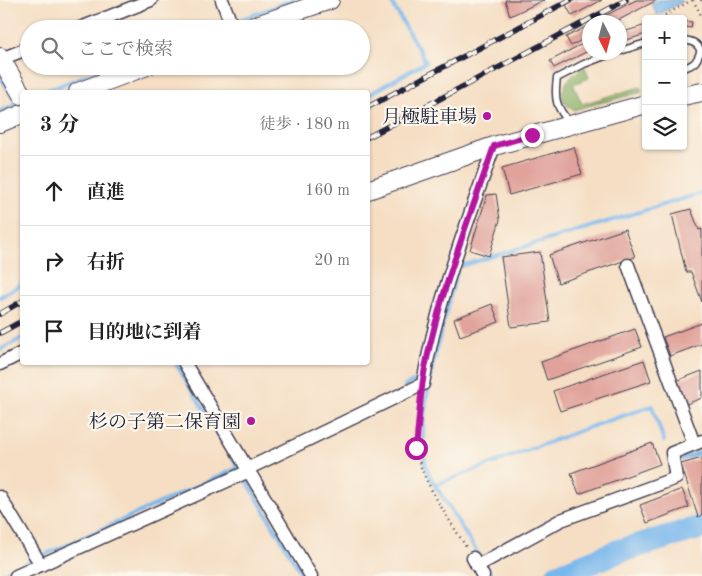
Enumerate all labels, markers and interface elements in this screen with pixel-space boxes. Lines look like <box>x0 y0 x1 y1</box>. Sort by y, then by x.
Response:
north arrow <box>582 15 627 60</box>
map controls <box>642 15 687 150</box>
button: + <box>642 15 687 60</box>
search box <box>20 20 370 75</box>
icon: search <box>38 34 66 62</box>
text: ここで検索 <box>78 41 173 60</box>
button: − <box>642 60 687 105</box>
button: layers <box>642 105 687 150</box>
place label: 月極駐車場 <box>382 106 477 128</box>
marker: 月極駐車場 <box>481 110 493 122</box>
text: 3 分 <box>40 115 79 136</box>
text: 徒歩 · 180 m <box>260 117 350 133</box>
route end <box>521 124 544 147</box>
icon: ahead <box>40 177 68 205</box>
text: 160 m <box>305 183 350 199</box>
text: 直進 <box>87 184 125 203</box>
icon: right <box>40 247 68 275</box>
text: 20 m <box>314 253 350 269</box>
text: 右折 <box>87 254 125 273</box>
icon: arrive <box>40 317 68 345</box>
text: 目的地に到着 <box>87 324 201 343</box>
place label: 杉の子第二保育園 <box>89 412 241 433</box>
marker: 杉の子第二保育園 <box>245 415 257 427</box>
route start <box>405 437 428 460</box>

